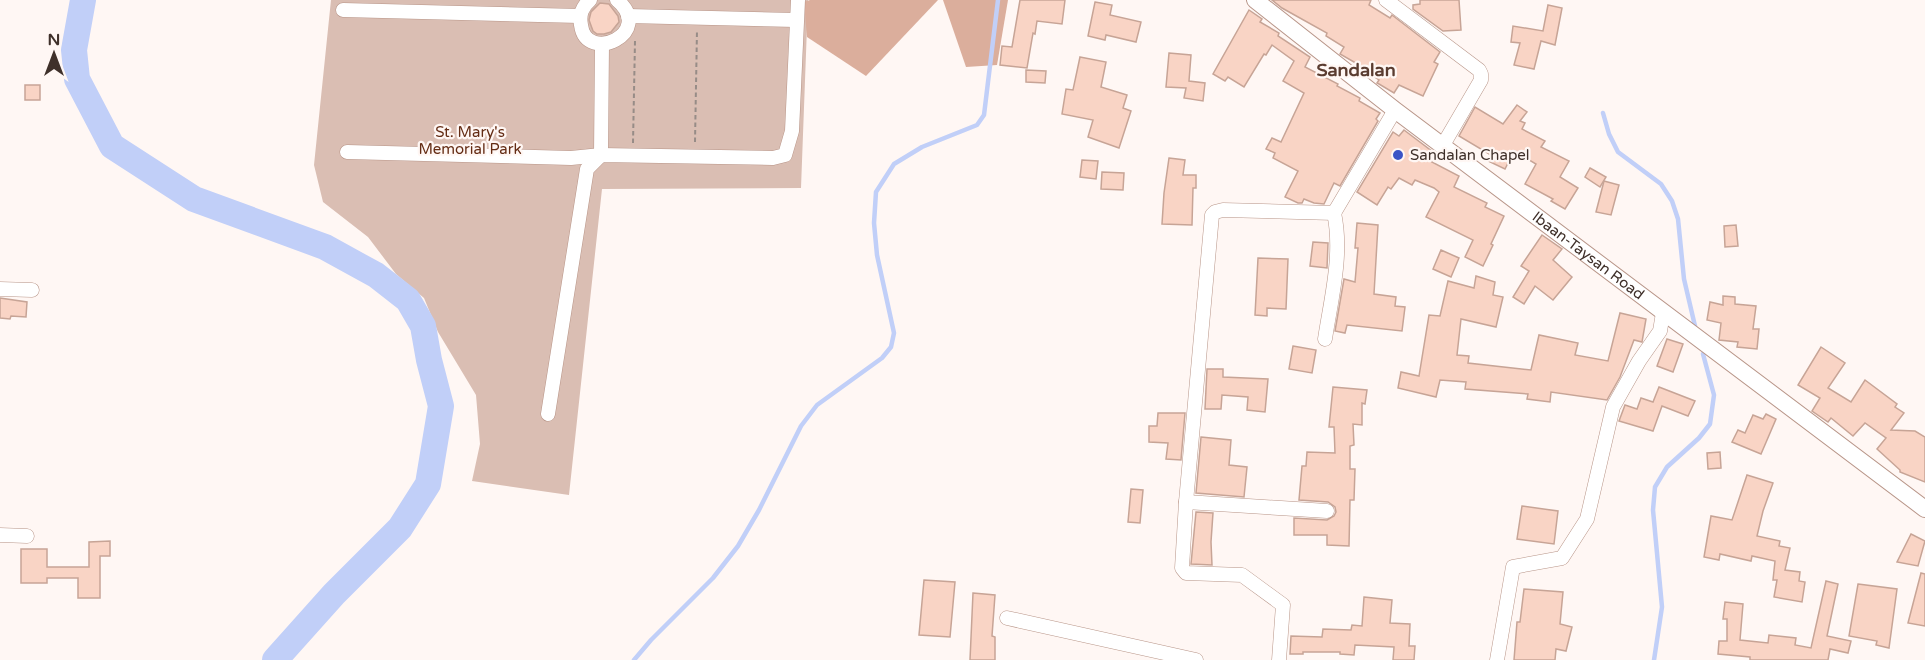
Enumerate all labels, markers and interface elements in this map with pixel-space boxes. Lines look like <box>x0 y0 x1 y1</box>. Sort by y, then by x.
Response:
north arrow <box>24 24 84 84</box>
text: N <box>48 30 60 50</box>
district label: Sandalan <box>1316 59 1396 81</box>
park label: St. Mary's Memorial Park <box>418 123 522 158</box>
place label: Sandalan Chapel <box>1410 146 1530 164</box>
marker: Sandalan Chapel <box>1391 148 1405 162</box>
street label: Ibaan-Taysan Road <box>1529 208 1648 303</box>

